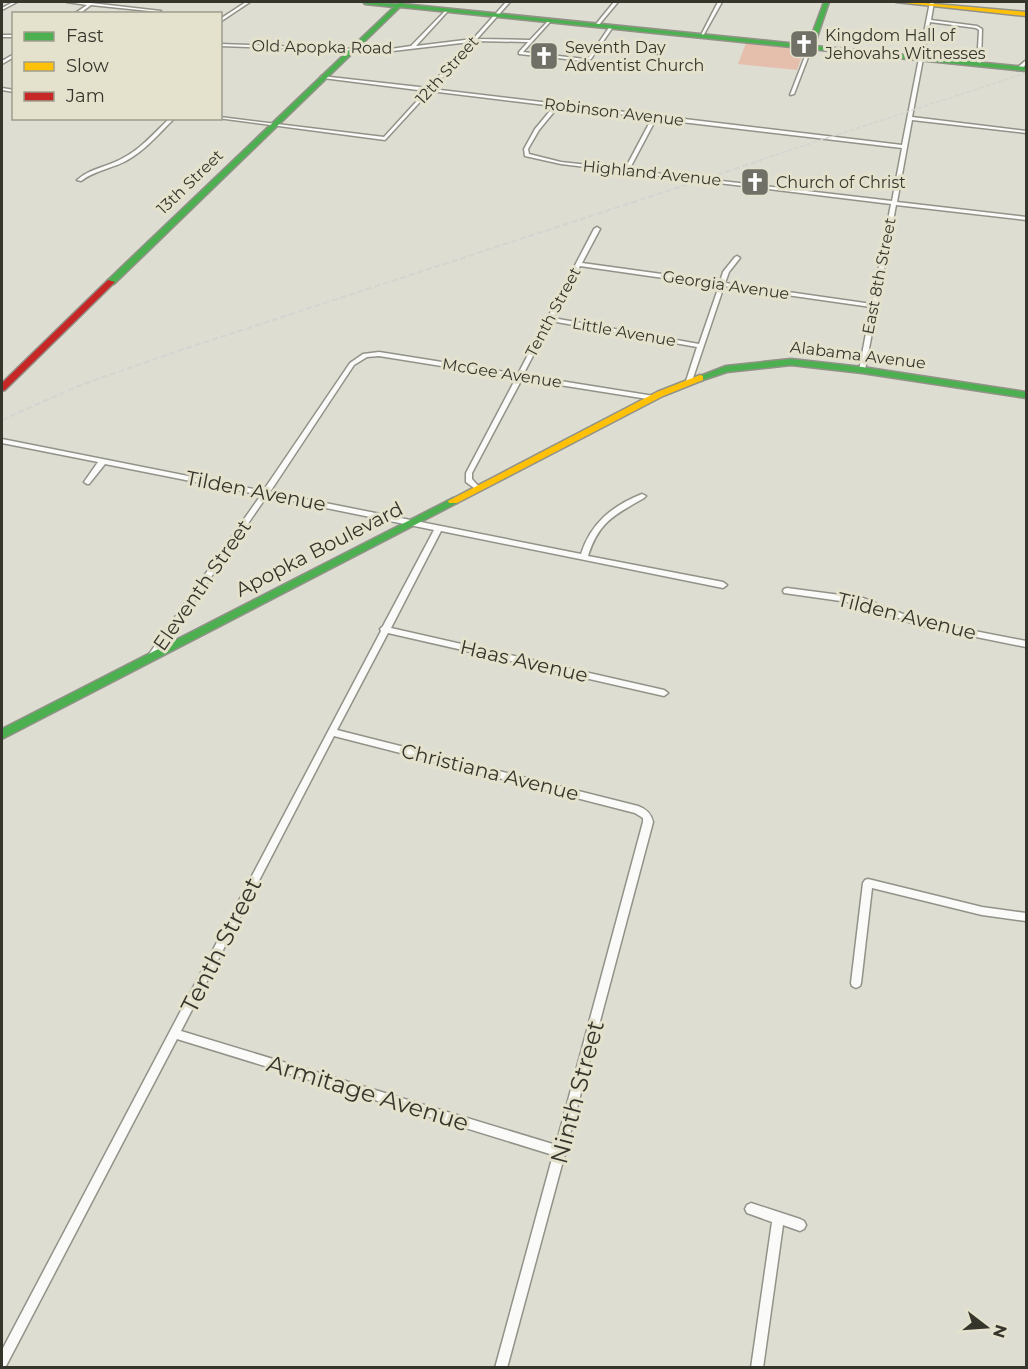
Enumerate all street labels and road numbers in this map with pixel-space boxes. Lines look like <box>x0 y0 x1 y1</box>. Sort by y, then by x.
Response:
street label: 12th Street <box>412 32 483 108</box>
street label: Old Apopka Road <box>251 36 393 58</box>
street label: Robinson Avenue <box>543 94 685 130</box>
street label: 13th Street <box>153 145 227 218</box>
street label: Highland Avenue <box>582 156 722 190</box>
street label: East 8th Street <box>858 215 900 336</box>
street label: Tenth Street <box>521 264 585 360</box>
street label: Georgia Avenue <box>662 267 790 303</box>
street label: Little Avenue <box>571 314 677 350</box>
street label: Alabama Avenue <box>789 337 927 373</box>
street label: McGee Avenue <box>441 354 563 392</box>
street label: Tilden Avenue <box>184 466 328 516</box>
street label: Apopka Boulevard <box>231 496 407 602</box>
street label: Eleventh Street <box>148 515 256 655</box>
street label: Tilden Avenue <box>835 587 979 645</box>
street label: Haas Avenue <box>458 635 590 687</box>
street label: Christiana Avenue <box>399 738 581 806</box>
street label: Tenth Street <box>174 872 268 1018</box>
street label: Ninth Street <box>544 1017 610 1167</box>
street label: Armitage Avenue <box>264 1048 472 1138</box>

